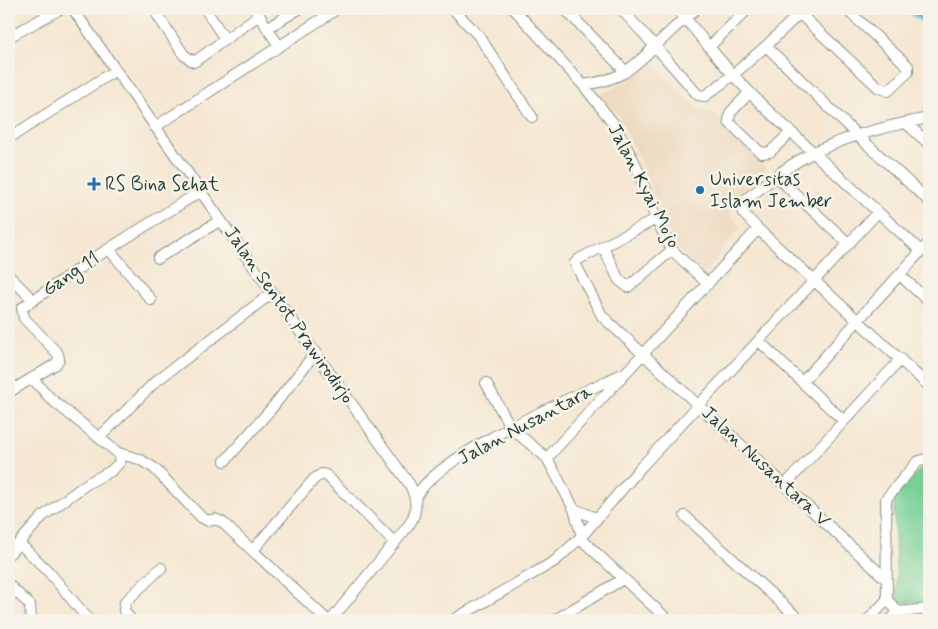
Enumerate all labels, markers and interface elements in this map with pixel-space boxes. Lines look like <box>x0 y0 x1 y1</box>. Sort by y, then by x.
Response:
street label: Jalan Kyai Mojo <box>601 119 686 253</box>
place label: Universitas Islam Jember <box>710 167 832 214</box>
place label: RS Bina Sehat <box>105 172 219 197</box>
marker: RS Bina Sehat <box>87 177 101 191</box>
marker: Universitas Islam Jember <box>694 184 706 196</box>
street label: Jalan Sentot Prawirodirjo <box>217 221 360 409</box>
street label: Gang 11 <box>38 246 105 304</box>
street label: Jalan Nusantara <box>453 379 597 471</box>
street label: Jalan Nusantara V <box>696 400 836 534</box>

